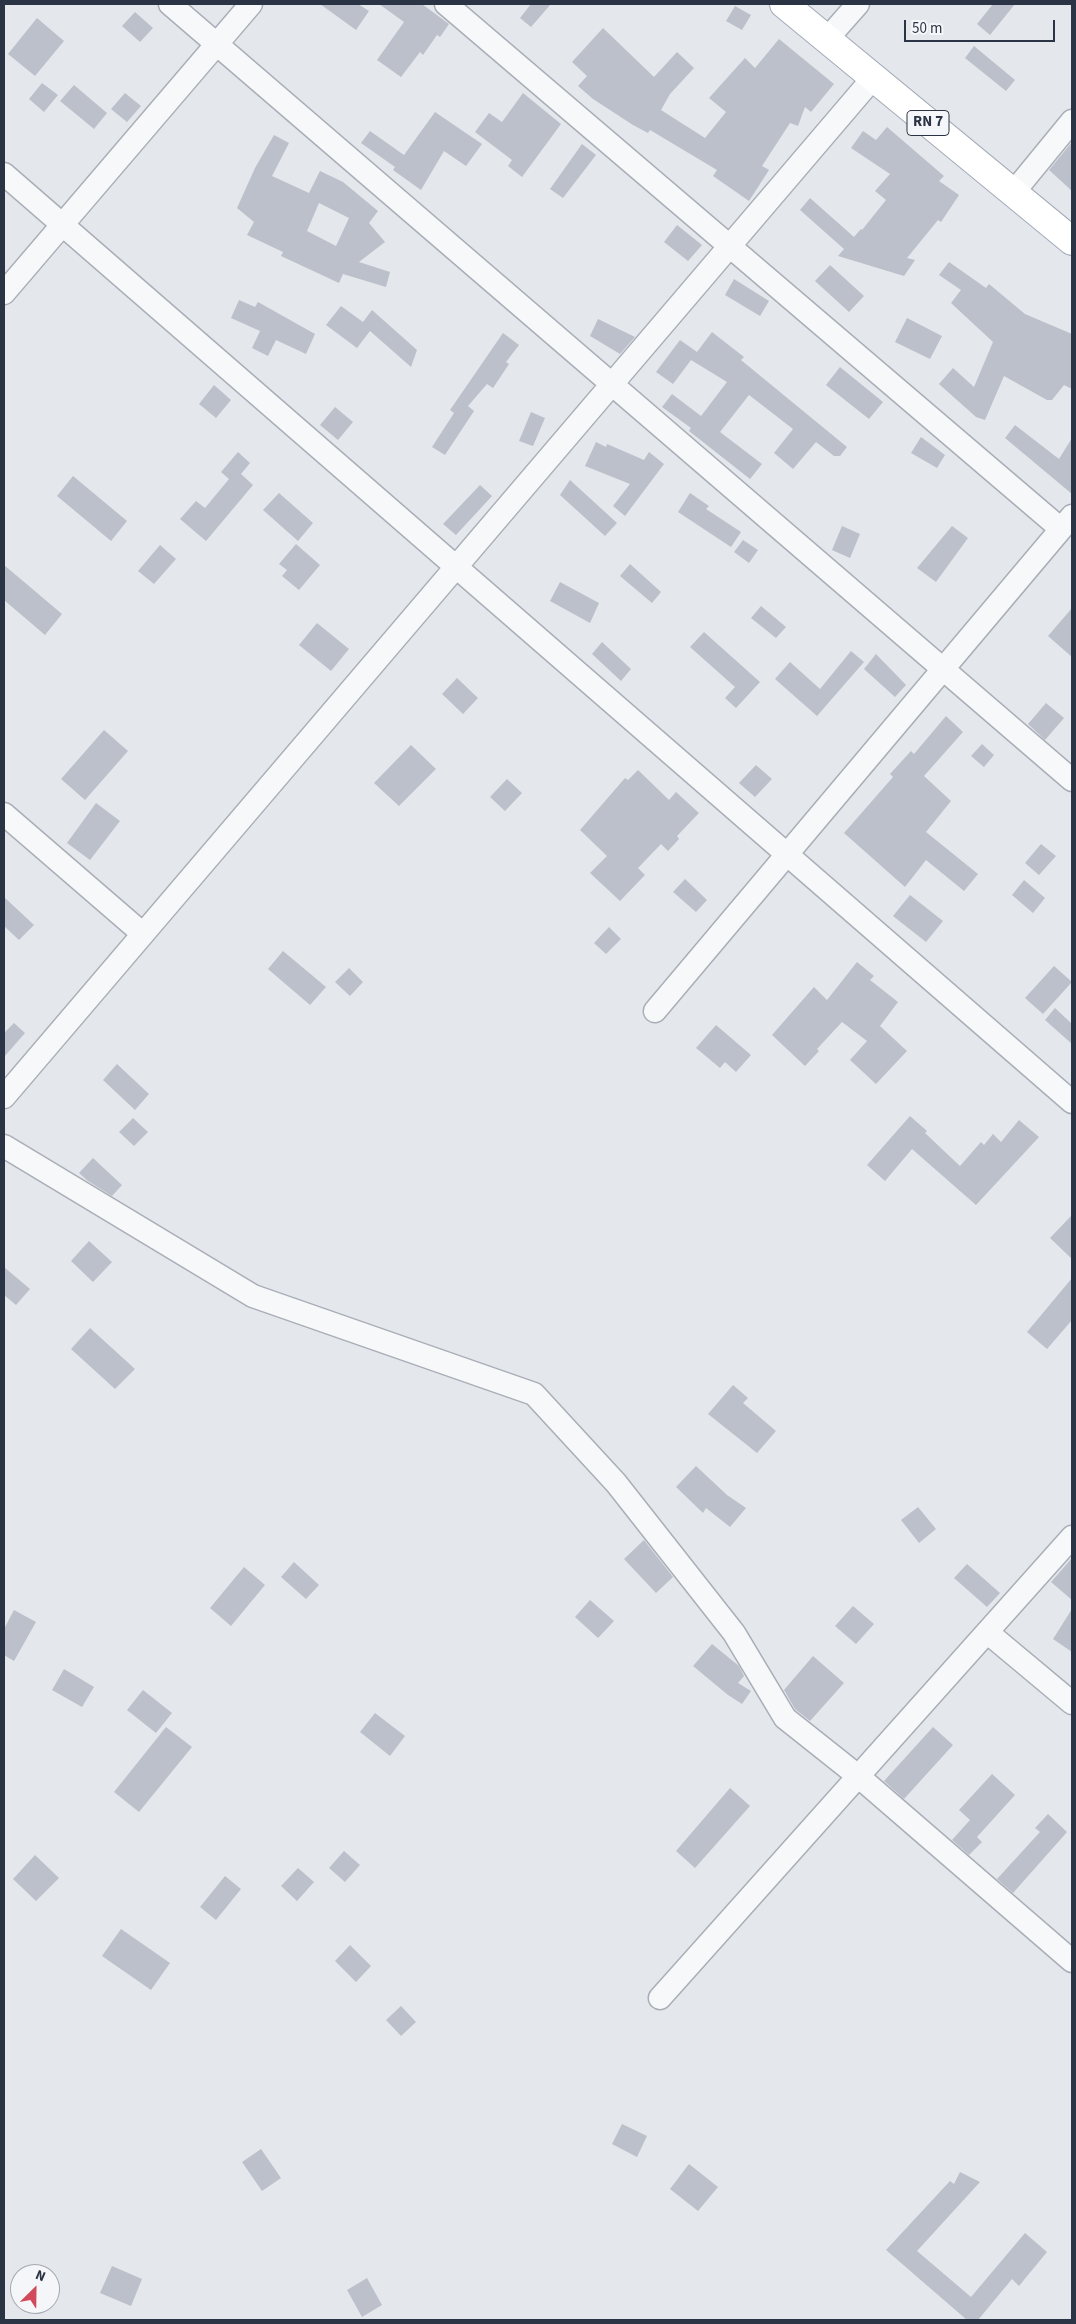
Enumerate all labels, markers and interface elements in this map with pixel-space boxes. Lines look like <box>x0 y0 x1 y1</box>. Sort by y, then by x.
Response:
scale bar <box>906 10 1057 42</box>
text: 50 m <box>912 18 942 39</box>
road number: RN 7 <box>907 110 949 136</box>
north arrow <box>10 2264 60 2314</box>
text: N <box>32 2265 49 2287</box>

